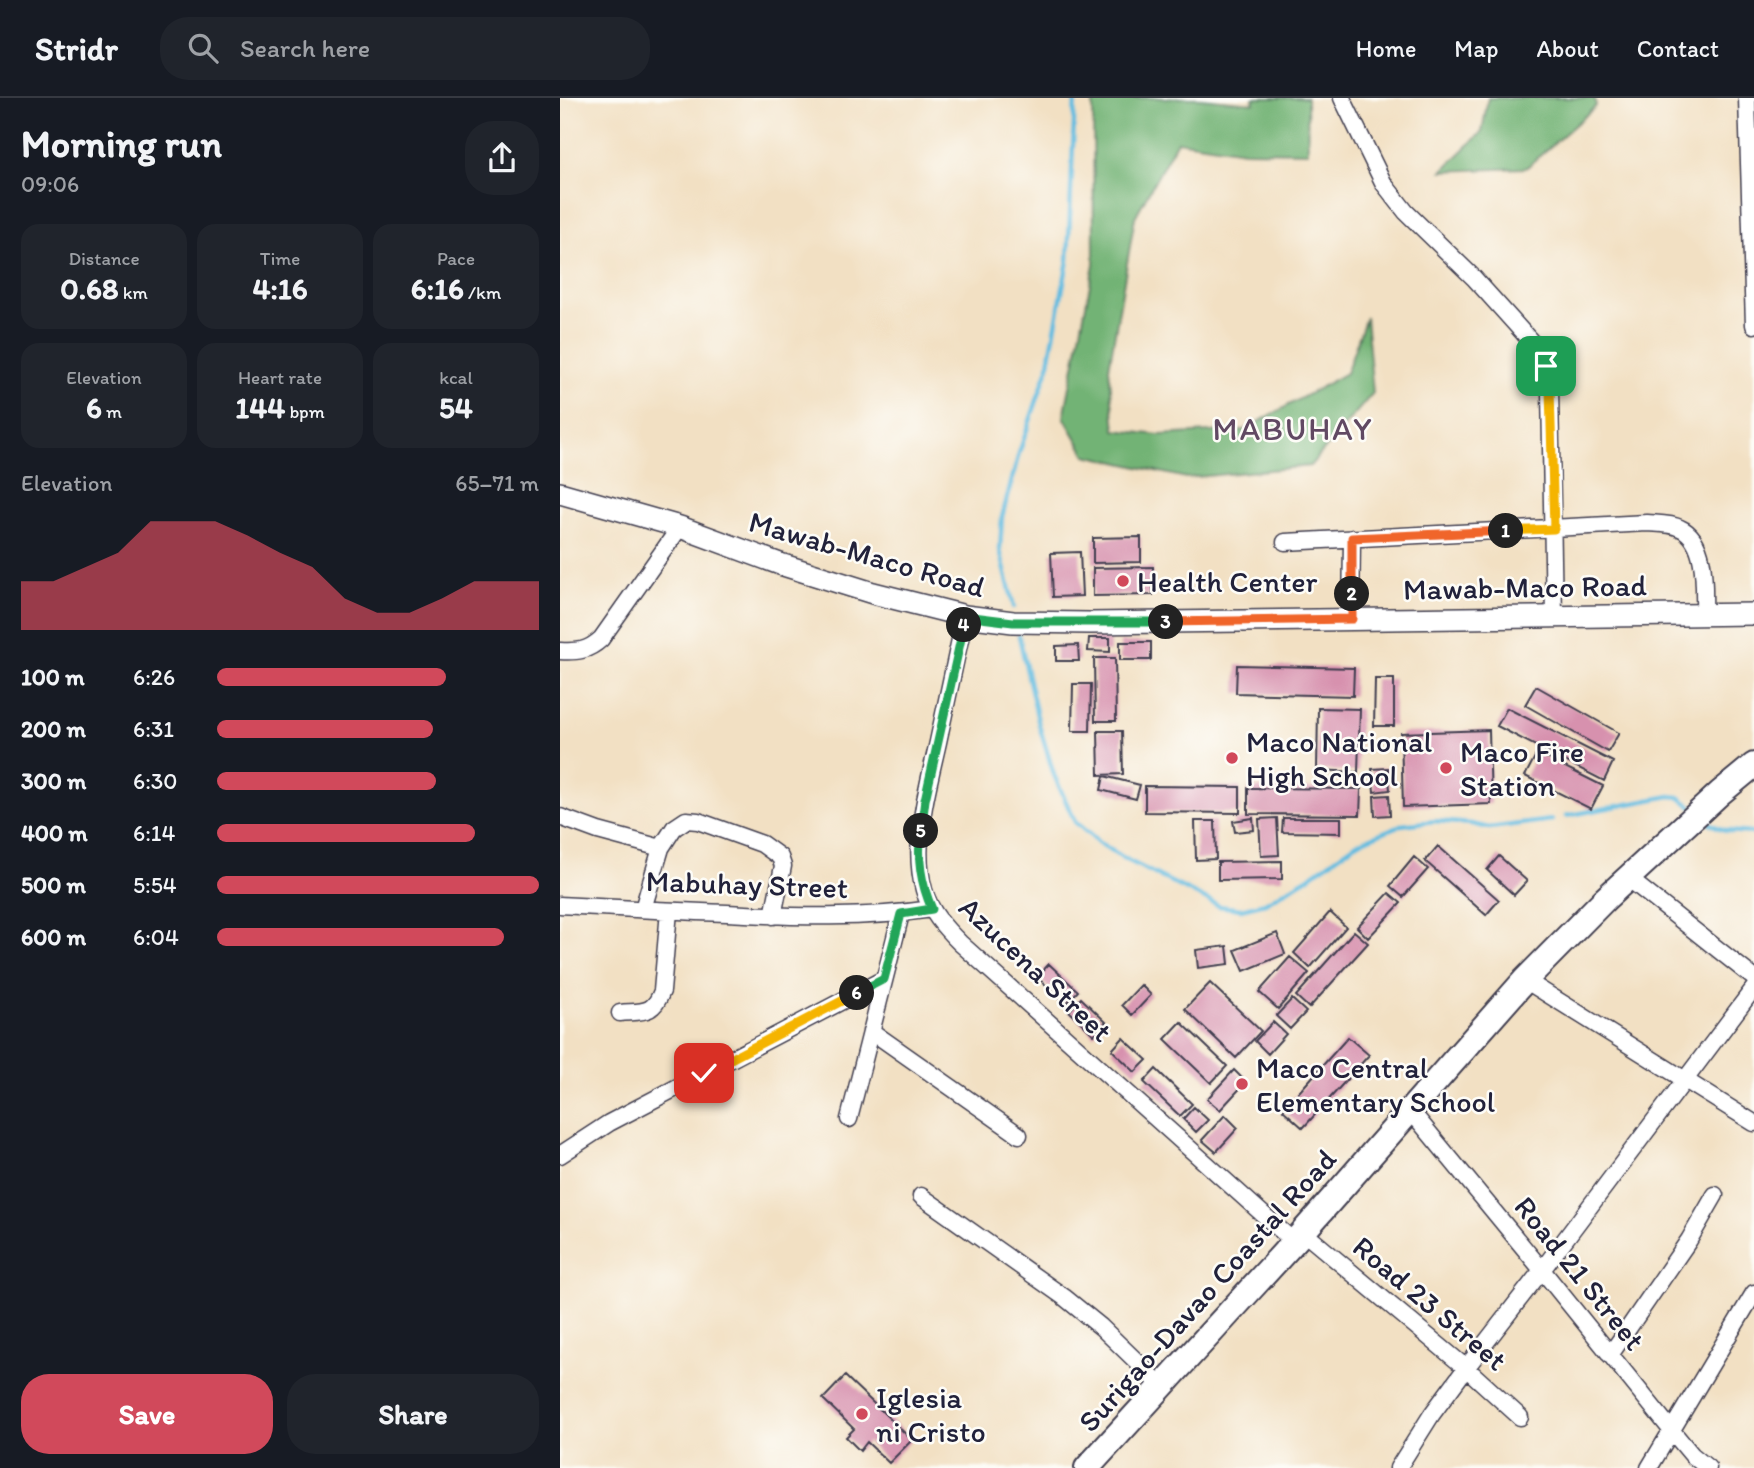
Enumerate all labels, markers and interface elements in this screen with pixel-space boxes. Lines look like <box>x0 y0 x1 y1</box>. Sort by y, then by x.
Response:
search box <box>160 17 650 80</box>
text: Stridr <box>35 29 118 68</box>
icon: search <box>184 29 222 67</box>
text: Search here <box>240 32 370 64</box>
text: Home <box>1356 34 1416 63</box>
text: Map <box>1454 34 1498 63</box>
text: About <box>1536 34 1599 63</box>
text: Contact <box>1637 34 1719 63</box>
text: Morning run <box>21 121 222 167</box>
button: share <box>465 121 539 195</box>
text: 09:06 <box>21 170 79 198</box>
text: Distance <box>68 247 140 270</box>
text: Time <box>260 247 300 270</box>
text: Pace <box>437 247 475 270</box>
text: 0.68 <box>60 270 118 307</box>
text: 4:16 <box>252 270 308 307</box>
text: 6:16 <box>411 270 464 307</box>
text: km <box>118 281 148 304</box>
text: /km <box>464 281 501 304</box>
pin <box>1516 336 1576 396</box>
icon: arrive <box>1527 347 1565 385</box>
text: Elevation <box>66 366 142 389</box>
text: Heart rate <box>238 366 322 389</box>
text: kcal <box>439 366 473 389</box>
text: 6 <box>86 389 102 426</box>
text: 144 <box>235 389 285 426</box>
text: 54 <box>439 389 473 426</box>
text: m <box>102 400 122 423</box>
text: bpm <box>285 400 325 423</box>
district label: MABUHAY <box>1213 410 1373 448</box>
text: Elevation <box>21 469 112 497</box>
text: 65–71 m <box>455 469 539 497</box>
street label: Mawab-Maco Road <box>745 503 990 606</box>
pin: 1 <box>1488 514 1524 548</box>
text: 1 <box>1501 519 1510 542</box>
place label: Health Center <box>1137 563 1317 600</box>
street label: Mawab-Maco Road <box>1403 566 1648 608</box>
marker: Health Center <box>1115 573 1131 589</box>
pin: 2 <box>1334 576 1370 612</box>
text: 2 <box>1347 582 1357 605</box>
pin: 3 <box>1148 604 1184 640</box>
pin: 4 <box>946 608 982 642</box>
text: 3 <box>1160 610 1171 633</box>
text: 4 <box>958 613 969 636</box>
text: 100 m <box>21 663 85 691</box>
text: 6:26 <box>133 663 175 691</box>
text: 200 m <box>21 715 86 743</box>
text: 6:31 <box>133 715 174 743</box>
place label: Maco National High School <box>1246 723 1433 794</box>
place label: Maco Fire Station <box>1460 733 1584 804</box>
marker: Maco National High School <box>1224 750 1240 766</box>
marker: Maco Fire Station <box>1438 760 1454 776</box>
text: 300 m <box>21 767 86 795</box>
text: 6:30 <box>133 767 178 795</box>
pin: 5 <box>904 814 938 848</box>
text: 400 m <box>21 819 88 847</box>
text: 6:14 <box>133 819 175 847</box>
text: 5 <box>916 819 925 842</box>
street label: Mabuhay Street <box>645 862 849 906</box>
text: 500 m <box>21 871 86 899</box>
text: 5:54 <box>133 871 177 899</box>
street label: Azucena Street <box>952 889 1120 1049</box>
text: 600 m <box>21 923 86 951</box>
text: 6:04 <box>133 923 179 951</box>
pin: 6 <box>840 976 874 1010</box>
text: 6 <box>851 981 862 1004</box>
pin <box>674 1043 734 1103</box>
place label: Maco Central Elementary School <box>1256 1049 1496 1120</box>
icon: check <box>685 1054 723 1092</box>
marker: Maco Central Elementary School <box>1234 1076 1250 1092</box>
street label: Surigao-Davao Coastal Road <box>1070 1140 1344 1439</box>
street label: Road 21 Street <box>1507 1188 1653 1358</box>
street label: Road 23 Street <box>1345 1228 1515 1378</box>
button: Save <box>21 1374 273 1454</box>
button: Share <box>287 1374 539 1454</box>
place label: Iglesia ni Cristo <box>876 1379 986 1450</box>
marker: Iglesia ni Cristo <box>854 1406 870 1422</box>

